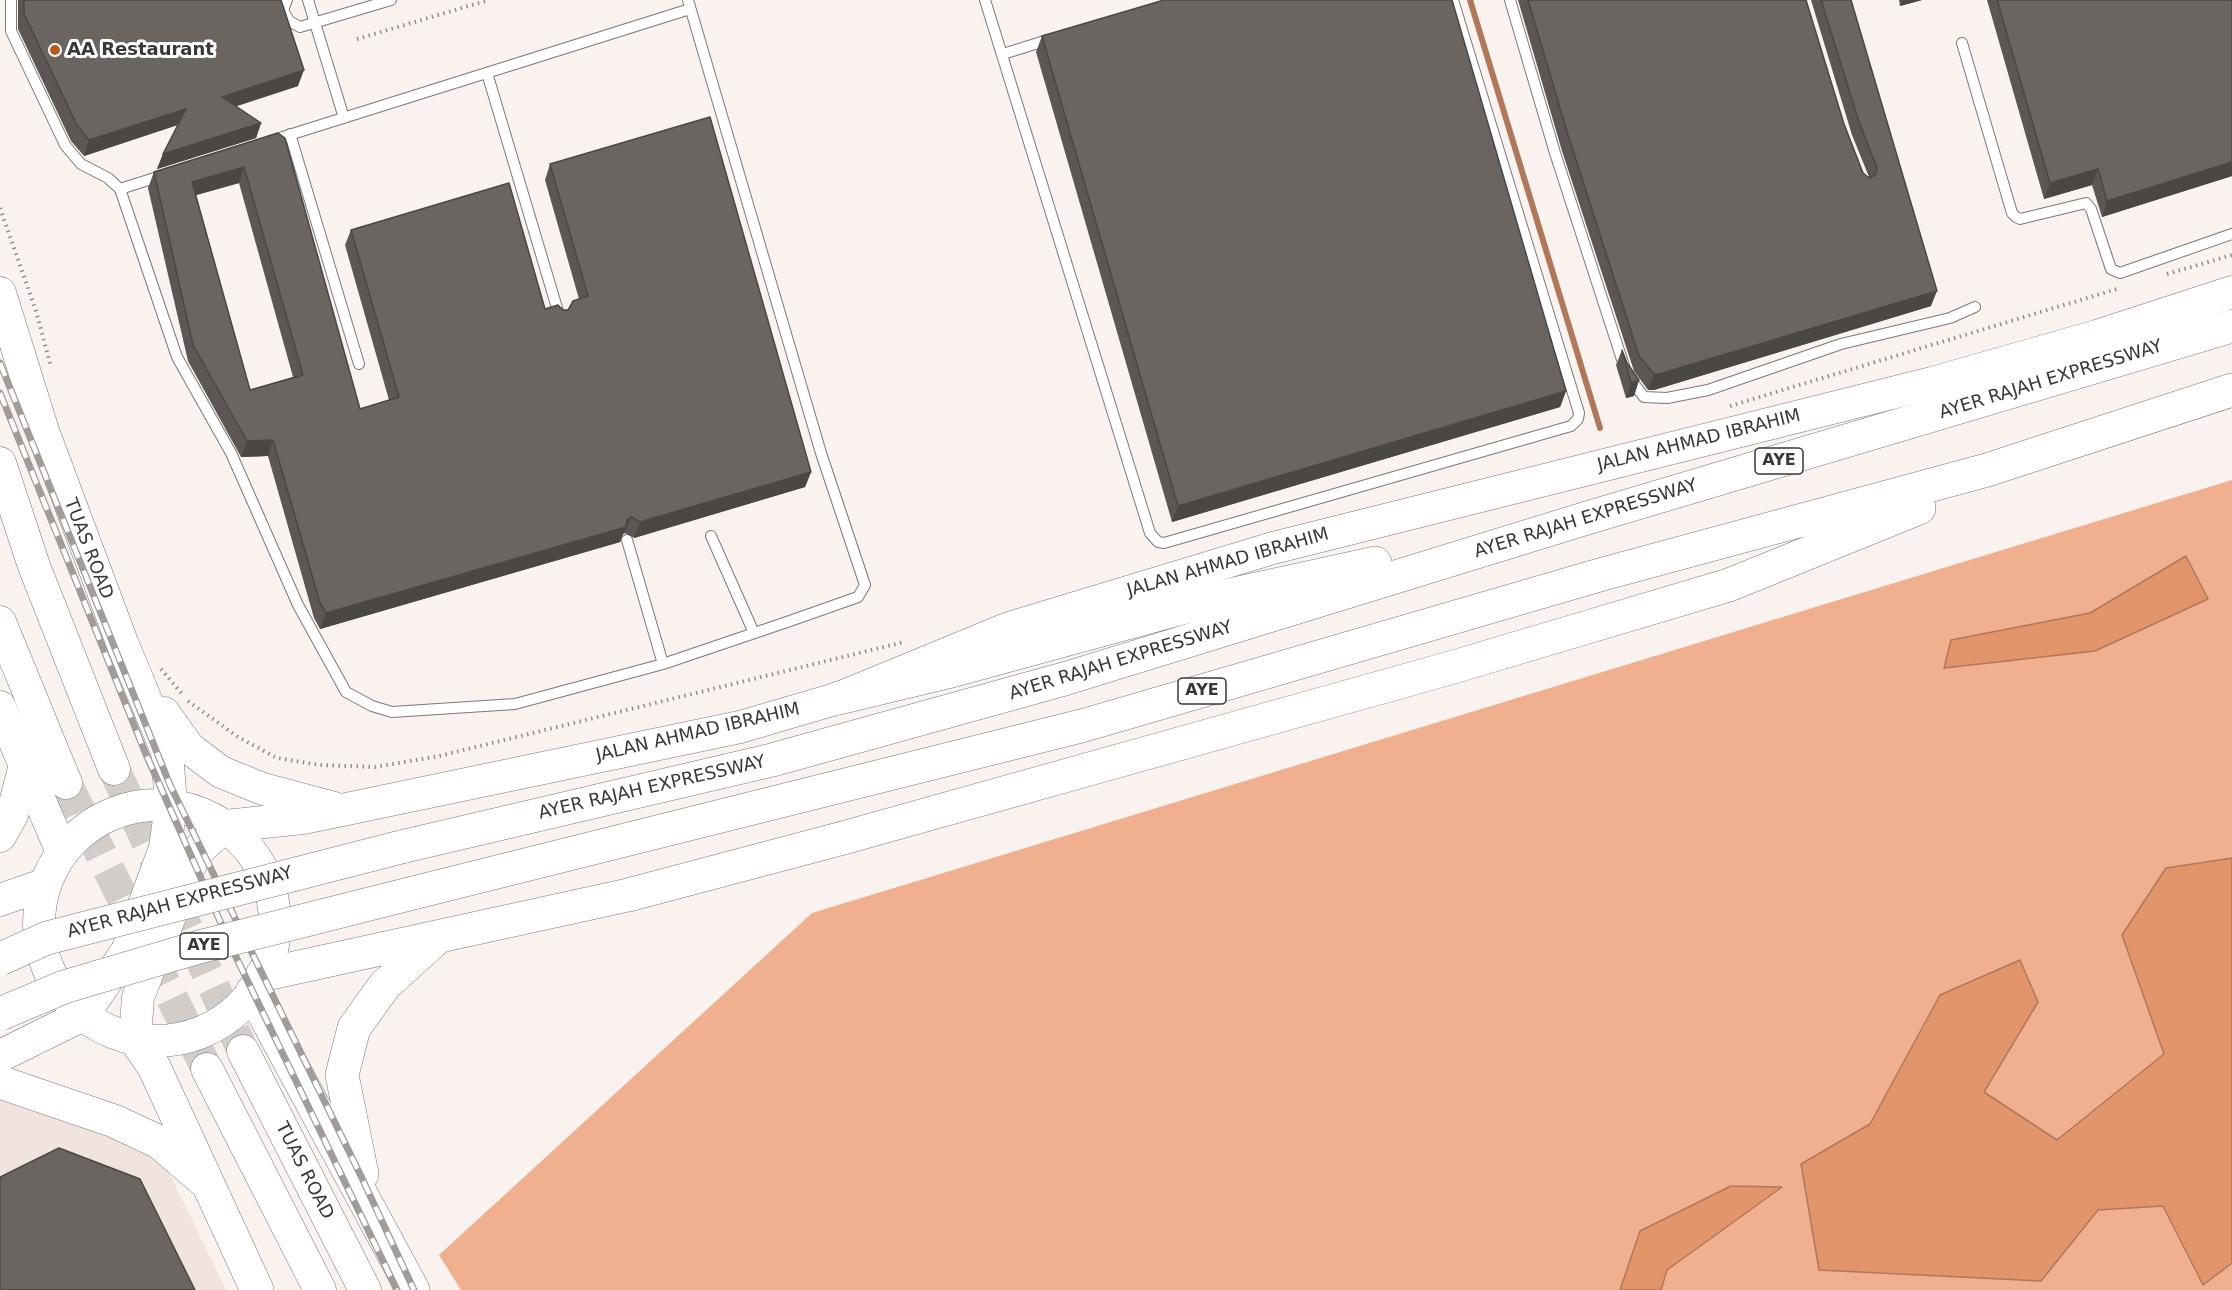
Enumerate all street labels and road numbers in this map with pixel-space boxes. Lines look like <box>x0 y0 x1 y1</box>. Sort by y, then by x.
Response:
street label: AYER RAJAH EXPRESSWAY <box>1937 336 2165 424</box>
street label: JALAN AHMAD IBRAHIM <box>1595 405 1803 477</box>
road number: AYE <box>1755 448 1803 474</box>
street label: AYER RAJAH EXPRESSWAY <box>1472 475 1700 563</box>
street label: TUAS ROAD <box>59 496 117 602</box>
street label: JALAN AHMAD IBRAHIM <box>1125 524 1331 602</box>
street label: AYER RAJAH EXPRESSWAY <box>1007 617 1235 705</box>
road number: AYE <box>1178 678 1226 704</box>
street label: JALAN AHMAD IBRAHIM <box>594 699 802 767</box>
street label: AYER RAJAH EXPRESSWAY <box>536 751 768 825</box>
street label: AYER RAJAH EXPRESSWAY <box>65 863 295 943</box>
road number: AYE <box>180 933 228 959</box>
street label: TUAS ROAD <box>270 1119 338 1223</box>

